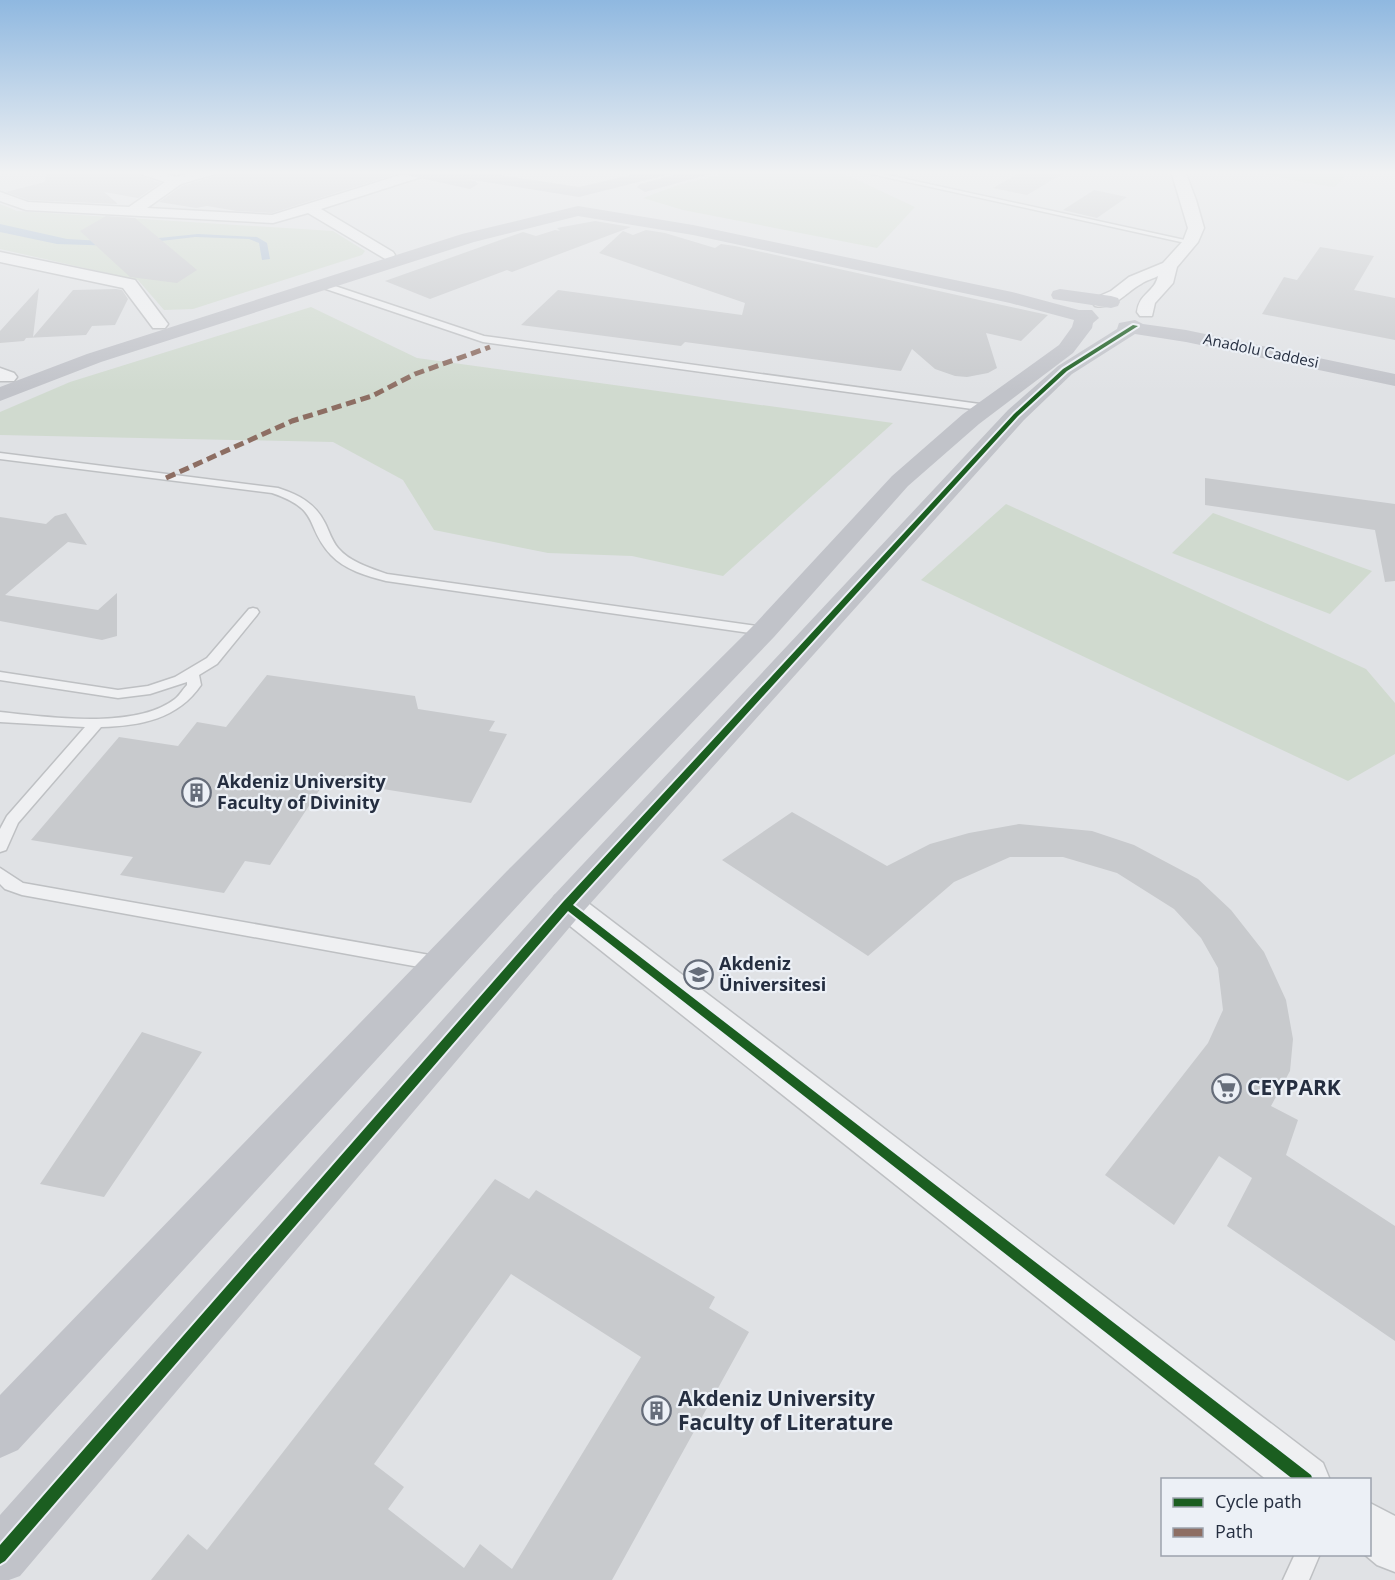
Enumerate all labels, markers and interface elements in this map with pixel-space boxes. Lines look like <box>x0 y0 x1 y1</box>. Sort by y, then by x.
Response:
street label: Anadolu Caddesi <box>1202 328 1321 372</box>
place label: Akdeniz University Faculty of Divinity <box>217 769 387 814</box>
building icon: Akdeniz University Faculty of Divinity <box>180 776 212 808</box>
place label: Akdeniz Üniversitesi <box>719 951 826 996</box>
school or university icon: Akdeniz Üniversitesi <box>682 958 714 990</box>
supermarket icon: CEYPARK <box>1210 1072 1242 1104</box>
place label: CEYPARK <box>1247 1073 1341 1101</box>
place label: Akdeniz University Faculty of Literature <box>678 1384 893 1436</box>
building icon: Akdeniz University Faculty of Literature <box>641 1395 673 1427</box>
legend <box>1161 1478 1371 1556</box>
text: Cycle path <box>1215 1489 1302 1513</box>
text: Path <box>1215 1519 1253 1543</box>

